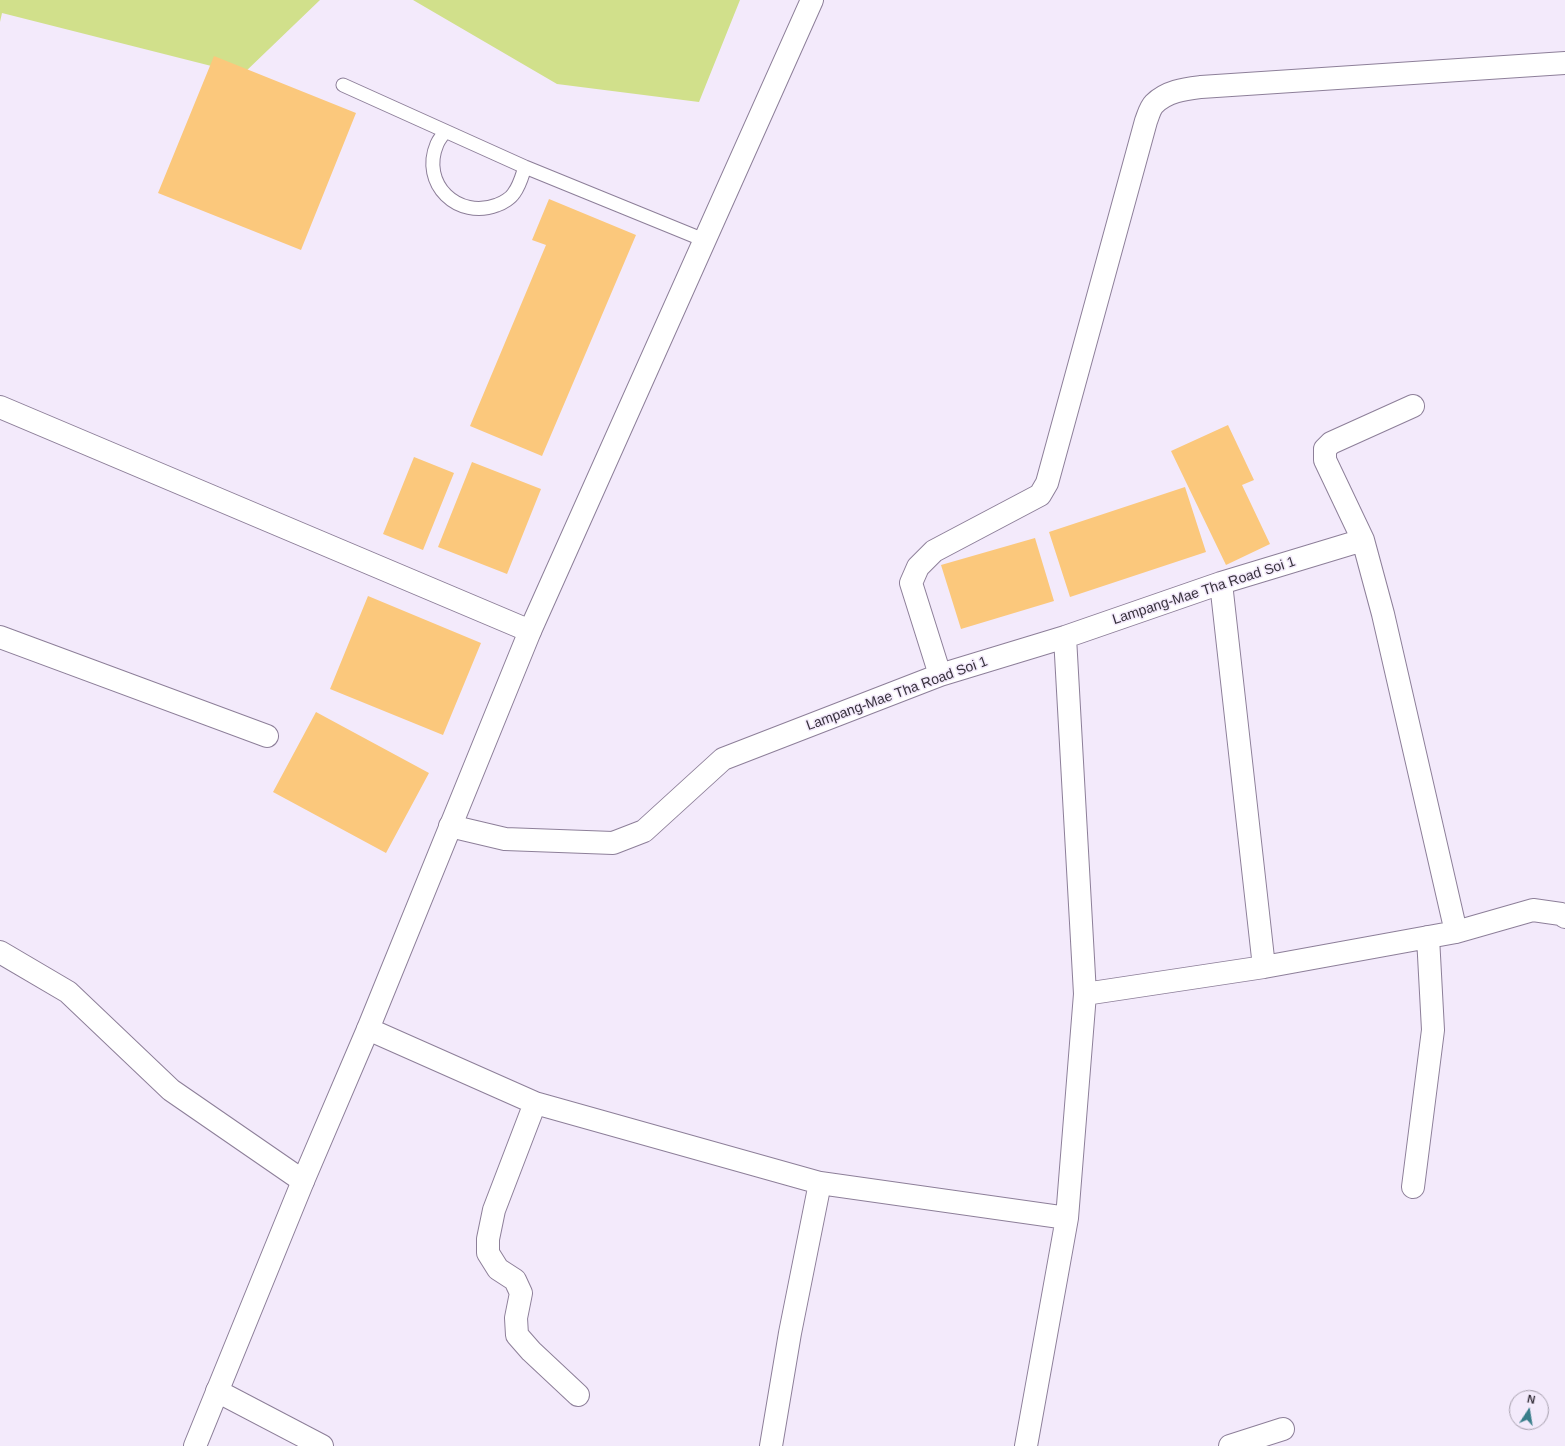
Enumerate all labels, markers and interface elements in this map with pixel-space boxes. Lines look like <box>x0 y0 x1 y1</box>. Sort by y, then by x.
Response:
street label: Lampang-Mae Tha Road Soi 1 <box>1110 553 1298 629</box>
street label: Lampang-Mae Tha Road Soi 1 <box>804 653 990 735</box>
north arrow <box>1509 1390 1549 1430</box>
text: N <box>1526 1393 1536 1406</box>

